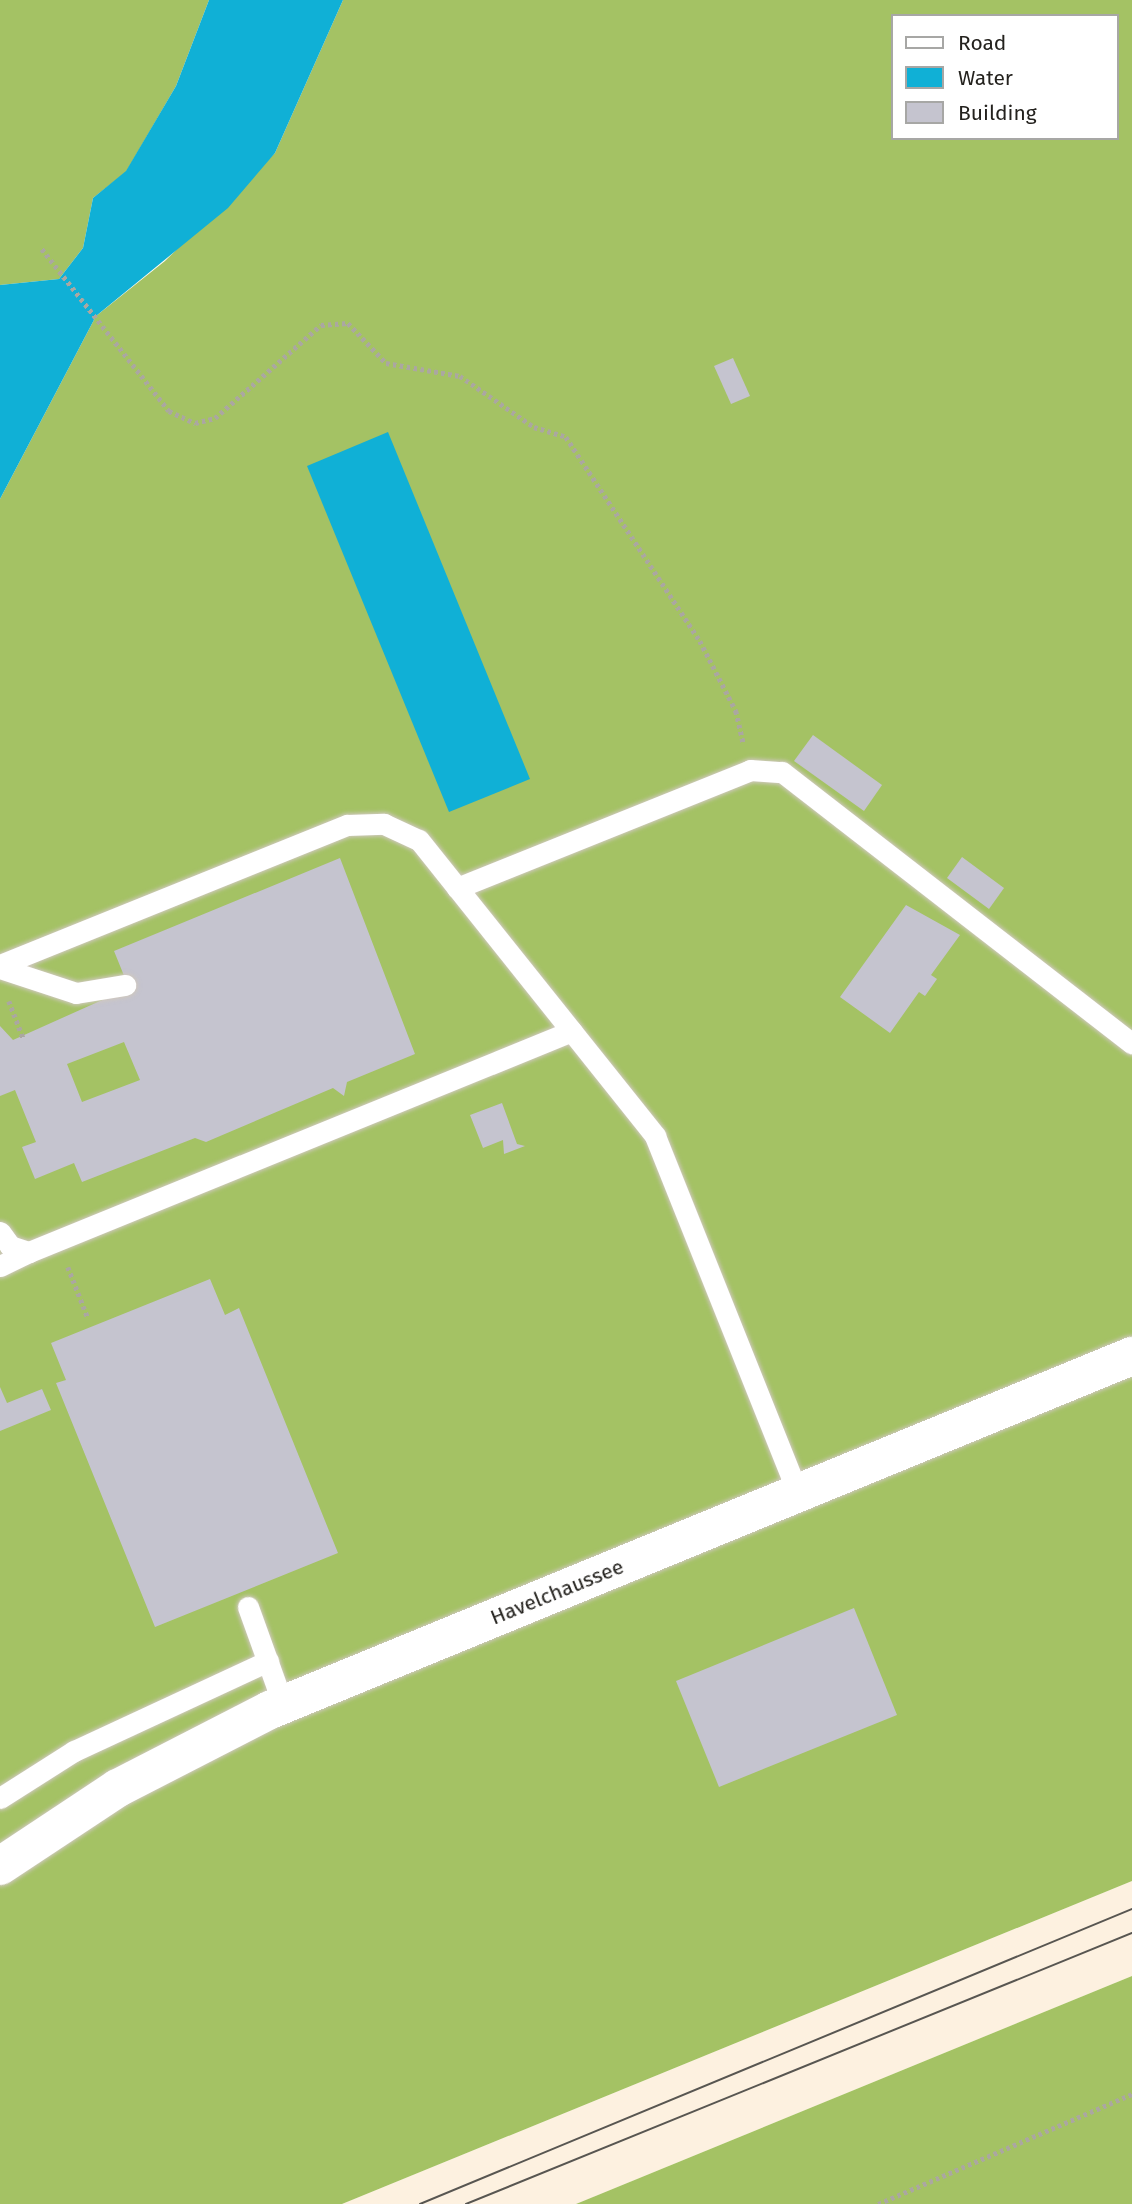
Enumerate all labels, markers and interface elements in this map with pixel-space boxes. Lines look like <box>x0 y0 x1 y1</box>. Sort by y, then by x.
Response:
legend <box>890 14 1118 140</box>
text: Road <box>958 30 1006 56</box>
text: Water <box>958 65 1013 91</box>
text: Building <box>958 100 1037 126</box>
street label: Havelchaussee <box>487 1554 627 1630</box>

